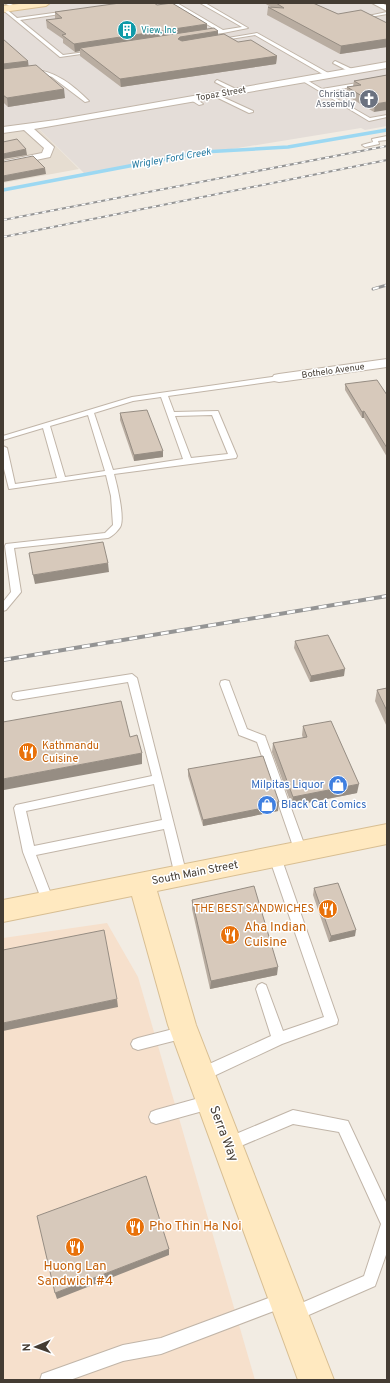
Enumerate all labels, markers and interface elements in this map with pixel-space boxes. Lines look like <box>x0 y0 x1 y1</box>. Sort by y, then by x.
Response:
building icon: View, Inc <box>116 19 138 41</box>
place label: View, Inc <box>141 25 177 36</box>
street label: Topaz Street <box>195 84 247 104</box>
church icon: Christian Assembly <box>358 88 380 110</box>
place label: Christian Assembly <box>316 89 355 110</box>
water label: Wrigley Ford Creek <box>130 145 213 172</box>
street label: Bothelo Avenue <box>301 361 365 381</box>
place label: Kathmandu Cuisine <box>42 739 99 766</box>
restaurant icon: Kathmandu Cuisine <box>17 741 39 763</box>
shop icon: Milpitas Liquor <box>327 774 349 796</box>
place label: Milpitas Liquor <box>251 778 325 792</box>
shop icon: Black Cat Comics <box>256 794 278 816</box>
place label: Black Cat Comics <box>281 798 366 812</box>
street label: South Main Street <box>151 858 239 888</box>
restaurant icon: THE BEST SANDWICHES <box>317 898 339 920</box>
place label: THE BEST SANDWICHES <box>194 902 314 916</box>
place label: Aha Indian Cuisine <box>244 920 306 951</box>
restaurant icon: Aha Indian Cuisine <box>219 924 241 946</box>
street label: Serra Way <box>205 1104 241 1164</box>
restaurant icon: Pho Thin Ha Noi <box>124 1216 146 1238</box>
place label: Pho Thin Ha Noi <box>149 1219 241 1235</box>
restaurant icon: Huong Lan Sandwich #4 <box>64 1236 86 1258</box>
place label: Huong Lan Sandwich #4 <box>37 1259 113 1290</box>
north arrow <box>16 1327 56 1367</box>
text: N <box>20 1343 34 1352</box>

